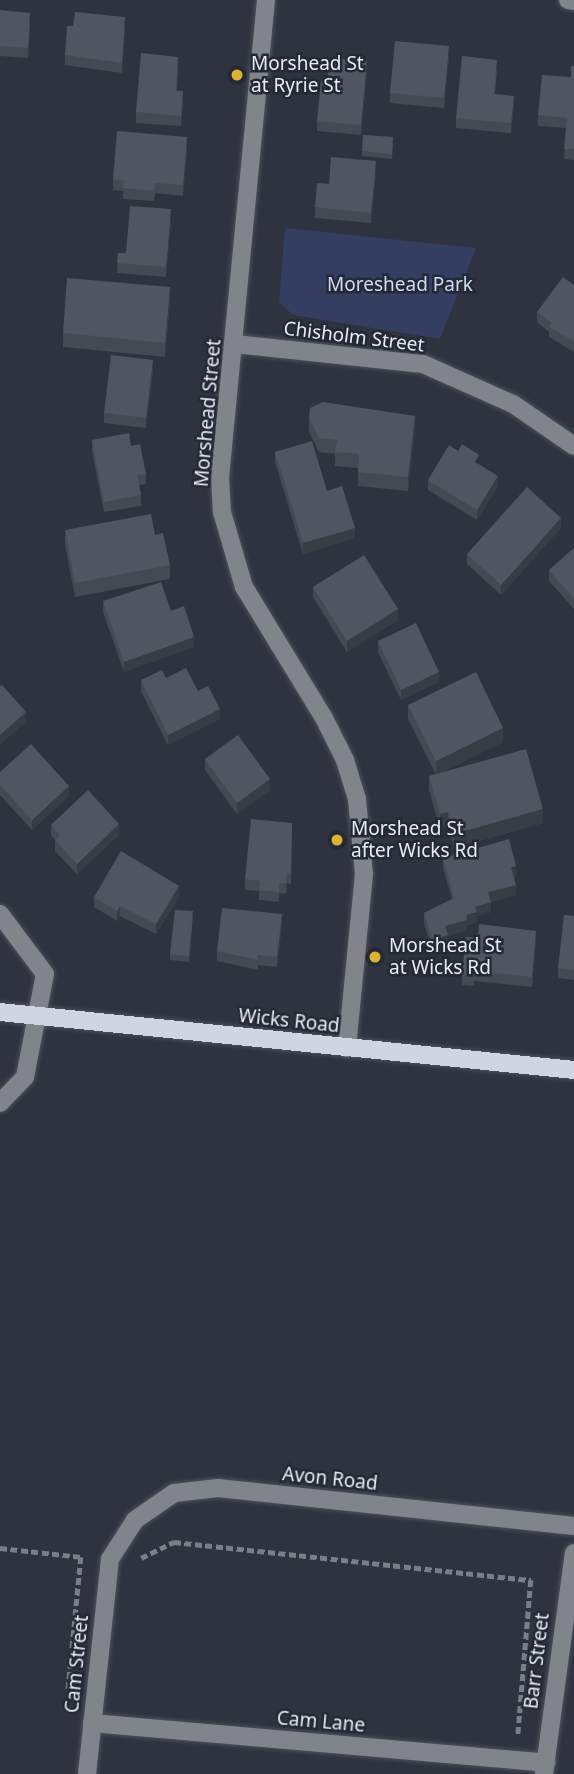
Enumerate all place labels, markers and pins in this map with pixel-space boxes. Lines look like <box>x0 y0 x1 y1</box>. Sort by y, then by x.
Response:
place label: Morshead St at Ryrie St <box>251 53 364 97</box>
marker: Morshead St at Ryrie St <box>229 67 245 83</box>
place label: Morshead St after Wicks Rd <box>351 818 478 862</box>
marker: Morshead St after Wicks Rd <box>329 832 345 848</box>
place label: Morshead St at Wicks Rd <box>389 935 502 979</box>
marker: Morshead St at Wicks Rd <box>367 949 383 965</box>

